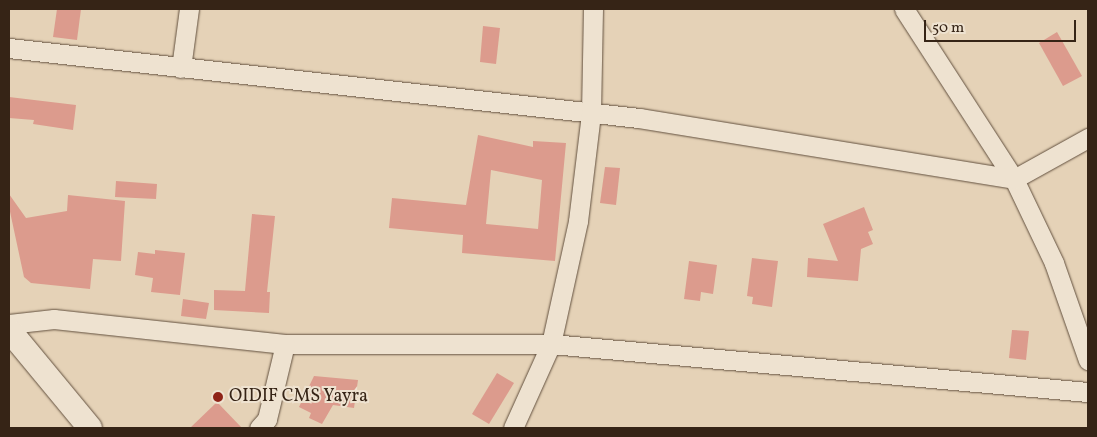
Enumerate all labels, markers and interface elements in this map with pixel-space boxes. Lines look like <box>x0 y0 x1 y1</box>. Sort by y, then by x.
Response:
scale bar <box>927 10 1080 42</box>
text: 50 m <box>932 18 964 39</box>
place label: OIDIF CMS Yayra <box>229 386 369 408</box>
marker: OIDIF CMS Yayra <box>211 390 225 404</box>

